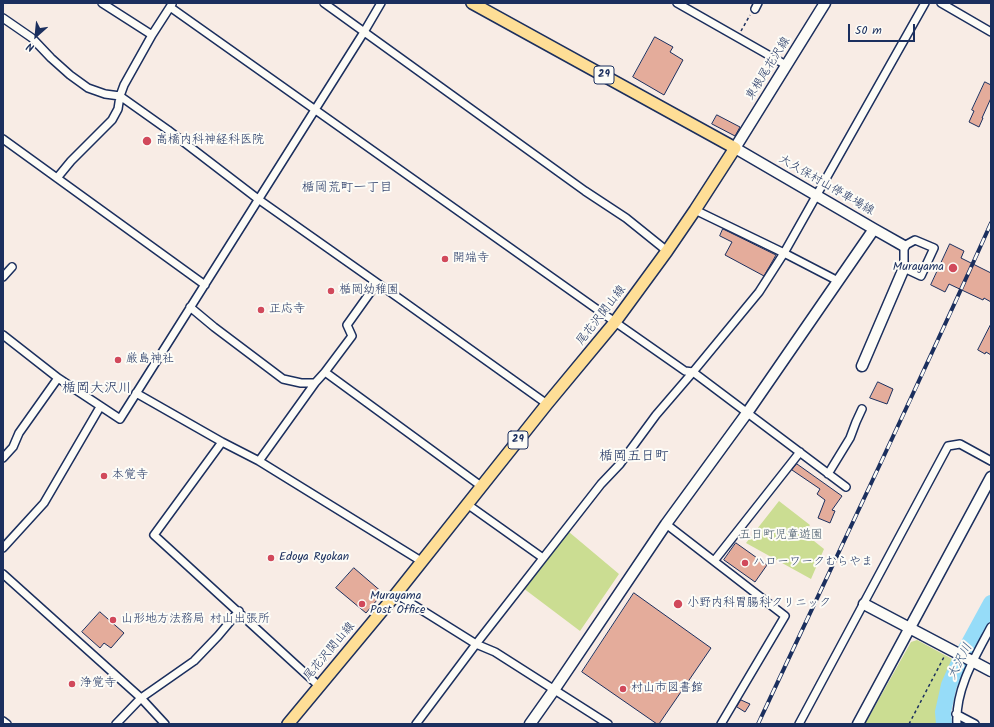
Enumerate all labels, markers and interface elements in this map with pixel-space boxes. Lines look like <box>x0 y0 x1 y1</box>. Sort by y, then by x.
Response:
north arrow <box>16 16 56 56</box>
scale bar <box>850 16 917 42</box>
text: 50 m <box>855 21 882 40</box>
street label: 東根尾花沢線 <box>744 35 794 103</box>
text: N <box>23 37 38 56</box>
road number: 29 <box>594 66 614 84</box>
place label: 高橋内科神経科医院 <box>156 134 264 148</box>
marker: 高橋内科神経科医院 <box>141 135 153 147</box>
street label: 大久保村山停車場線 <box>776 153 876 219</box>
district label: 楯岡荒町一丁目 <box>302 181 392 197</box>
place label: 開端寺 <box>453 252 489 266</box>
marker: 開端寺 <box>440 254 450 264</box>
place label: Murayama <box>893 261 944 275</box>
marker: Murayama <box>947 262 959 274</box>
street label: 尾花沢関山線 <box>574 283 630 349</box>
place label: 楯岡幼稚園 <box>339 284 399 298</box>
marker: 楯岡幼稚園 <box>326 286 336 296</box>
place label: 正応寺 <box>269 303 305 317</box>
marker: 正応寺 <box>256 305 266 315</box>
place label: 厳島神社 <box>126 353 174 367</box>
marker: 厳島神社 <box>113 355 123 365</box>
district label: 楯岡大沢川 <box>62 382 132 398</box>
road number: 29 <box>508 431 528 449</box>
district label: 楯岡五日町 <box>599 450 669 466</box>
place label: 本覚寺 <box>112 469 148 483</box>
marker: 本覚寺 <box>99 471 109 481</box>
park label: 五日町児童遊園 <box>739 529 823 543</box>
place label: Edoya Ryokan <box>279 551 349 565</box>
marker: Edoya Ryokan <box>266 553 276 563</box>
place label: ハローワークむらやま <box>753 556 873 570</box>
marker: ハローワークむらやま <box>740 558 750 568</box>
place label: Murayama Post Office <box>370 590 425 618</box>
place label: 小野内科胃腸科クリニック <box>687 597 831 611</box>
marker: 小野内科胃腸科クリニック <box>672 598 684 610</box>
marker: Murayama Post Office <box>357 599 367 609</box>
place label: 山形地方法務局 村山出張所 <box>121 613 270 627</box>
marker: 山形地方法務局 村山出張所 <box>108 615 118 625</box>
street label: 尾花沢関山線 <box>301 620 359 684</box>
water label: 大沢川 <box>945 641 977 683</box>
place label: 浄覚寺 <box>80 677 116 691</box>
marker: 浄覚寺 <box>67 679 77 689</box>
place label: 村山市図書館 <box>631 682 703 696</box>
marker: 村山市図書館 <box>618 684 628 694</box>

